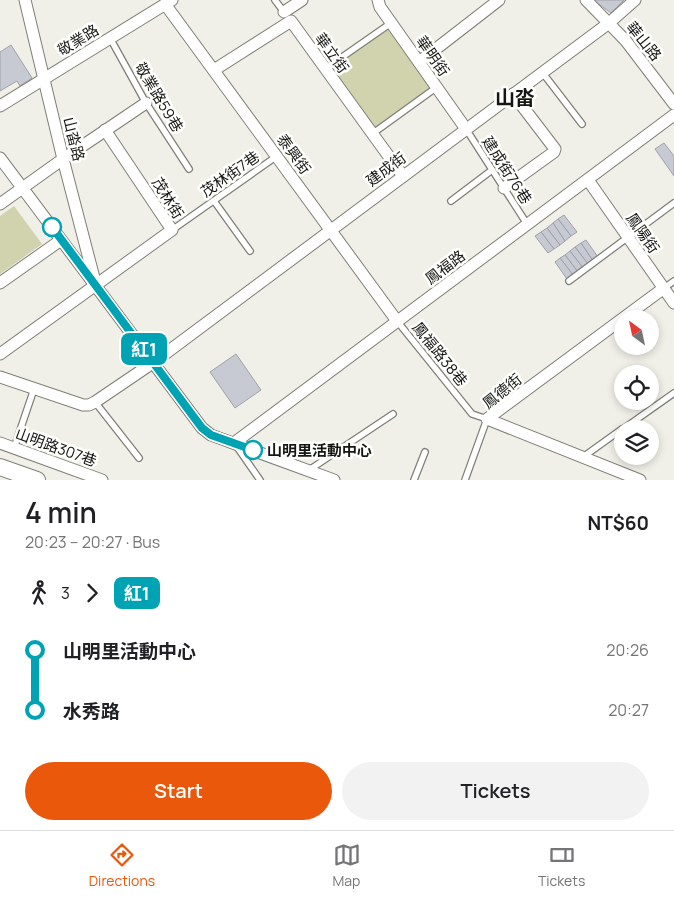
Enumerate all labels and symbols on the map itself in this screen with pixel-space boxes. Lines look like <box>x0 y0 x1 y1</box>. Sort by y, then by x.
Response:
street label: 華山路 <box>622 17 666 65</box>
street label: 敬業路 <box>53 19 103 61</box>
street label: 華立街 <box>310 29 354 77</box>
street label: 華明街 <box>411 32 455 80</box>
street label: 敬業路59巷 <box>130 58 188 136</box>
district label: 山畓 <box>495 84 535 111</box>
street label: 山畓路 <box>58 115 90 163</box>
street label: 泰興街 <box>272 130 316 178</box>
street label: 建成街76巷 <box>477 132 537 208</box>
street label: 茂林街7巷 <box>196 146 264 202</box>
street label: 建成街 <box>362 147 410 191</box>
street label: 茂林街 <box>147 173 189 223</box>
street label: 鳳陽街 <box>621 209 665 257</box>
unlabelled marker <box>42 217 62 237</box>
street label: 鳳福路 <box>421 245 469 289</box>
north arrow <box>614 310 659 355</box>
street label: 鳳福路38巷 <box>408 317 472 391</box>
line badge: 紅1 <box>122 333 166 365</box>
street label: 鳳德街 <box>478 369 526 413</box>
street label: 山明路307巷 <box>12 423 100 471</box>
marker: 山明里活動中心 <box>243 440 263 460</box>
place label: 山明里活動中心 <box>267 440 372 461</box>

